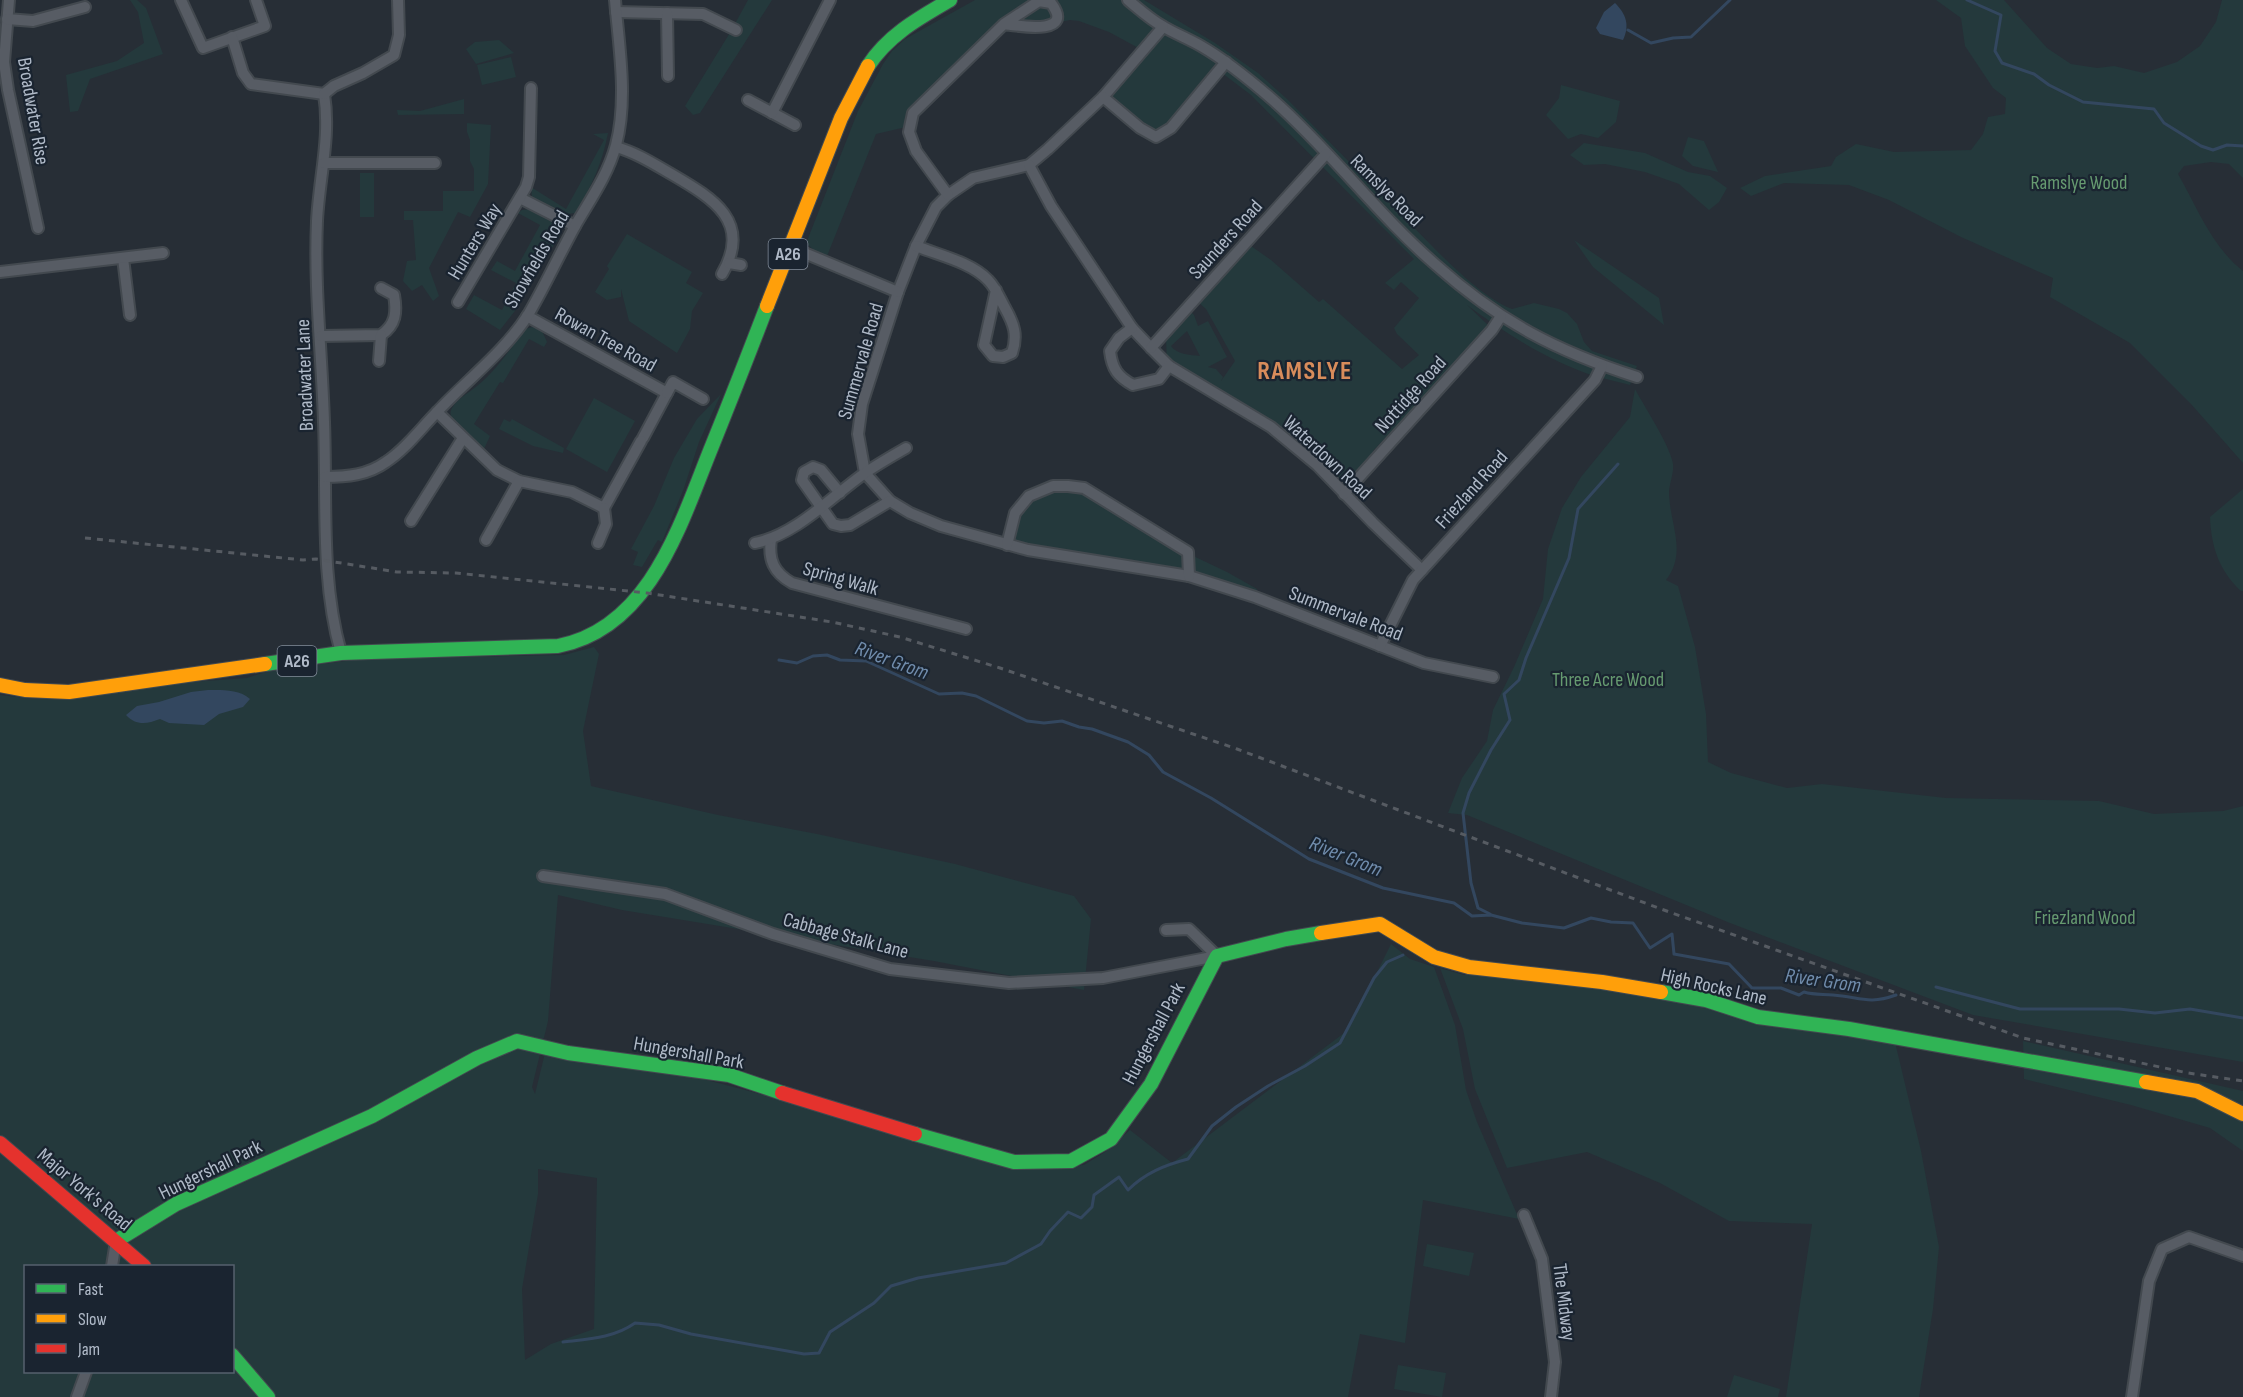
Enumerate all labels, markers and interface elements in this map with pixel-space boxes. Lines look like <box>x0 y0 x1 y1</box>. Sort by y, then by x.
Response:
street label: Broadwater Rise <box>12 56 54 167</box>
street label: Ramslye Road <box>1345 150 1427 232</box>
park label: Ramslye Wood <box>2031 171 2127 195</box>
street label: Saunders Road <box>1184 195 1268 284</box>
street label: Hunters Way <box>443 199 507 284</box>
street label: Showfields Road <box>499 206 575 313</box>
road number: A26 <box>768 239 808 269</box>
street label: Summervale Road <box>833 300 889 422</box>
street label: Rowan Tree Road <box>551 302 660 378</box>
street label: Broadwater Lane <box>291 319 319 431</box>
street label: Nottidge Road <box>1370 351 1452 438</box>
district label: RAMSLYE <box>1257 356 1353 387</box>
street label: Waterdown Road <box>1278 411 1377 505</box>
street label: Friezland Road <box>1430 446 1513 534</box>
street label: Spring Walk <box>800 557 882 601</box>
street label: Summervale Road <box>1285 581 1406 647</box>
water label: River Grom <box>852 636 932 685</box>
road number: A26 <box>278 646 316 676</box>
park label: Three Acre Wood <box>1552 668 1664 692</box>
water label: River Grom <box>1306 831 1386 882</box>
park label: Friezland Wood <box>2034 906 2136 930</box>
street label: Cabbage Stalk Lane <box>780 908 911 964</box>
street label: High Rocks Lane <box>1658 963 1769 1011</box>
water label: River Grom <box>1784 963 1862 998</box>
street label: Hungershall Park <box>1117 978 1191 1088</box>
street label: Hungershall Park <box>632 1031 746 1075</box>
street label: Hungershall Park <box>155 1134 266 1205</box>
street label: Major York's Road <box>32 1143 137 1236</box>
street label: The Midway <box>1547 1262 1581 1343</box>
legend <box>24 1265 234 1373</box>
text: Fast <box>78 1279 104 1300</box>
text: Slow <box>78 1309 107 1330</box>
text: Jam <box>77 1339 100 1360</box>

